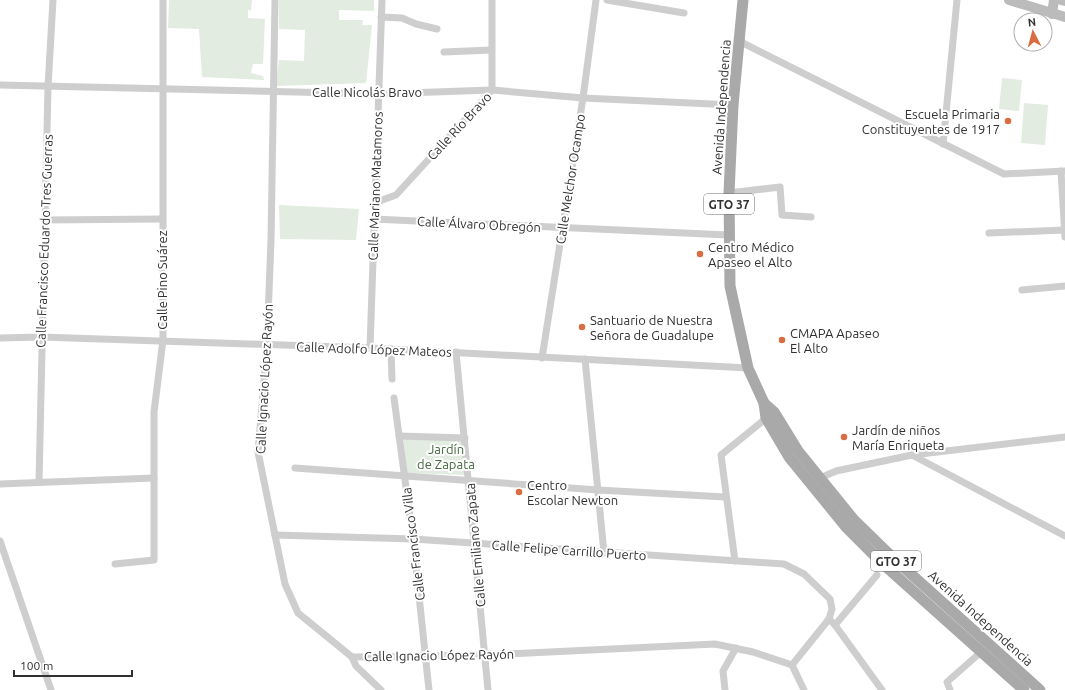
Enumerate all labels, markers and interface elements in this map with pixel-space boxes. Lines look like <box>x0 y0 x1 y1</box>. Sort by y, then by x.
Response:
north arrow <box>1013 12 1053 52</box>
text: N <box>1027 16 1037 28</box>
street label: Avenida Independencia <box>709 39 733 175</box>
street label: Calle Nicolás Bravo <box>312 85 422 99</box>
street label: Calle Río Bravo <box>424 89 494 163</box>
place label: Escuela Primaria Constituyentes de 1917 <box>862 107 1000 136</box>
street label: Calle Mariano Matamoros <box>365 111 385 261</box>
street label: Calle Melchor Ocampo <box>553 113 587 245</box>
marker: Escuela Primaria Constituyentes de 1917 <box>1003 116 1013 126</box>
street label: Calle Francisco Eduardo Tres Guerras <box>33 134 55 348</box>
road number: GTO 37 <box>704 194 754 214</box>
street label: Calle Álvaro Obregón <box>417 213 541 234</box>
street label: Calle Pino Suárez <box>155 230 169 330</box>
place label: Centro Médico Apaseo el Alto <box>708 240 794 269</box>
marker: Centro Médico Apaseo el Alto <box>695 249 705 259</box>
street label: Calle Ignacio López Rayón <box>253 304 275 454</box>
place label: Santuario de Nuestra Señora de Guadalupe <box>590 313 714 342</box>
marker: Santuario de Nuestra Señora de Guadalupe <box>577 322 587 332</box>
place label: CMAPA Apaseo El Alto <box>790 326 880 355</box>
marker: CMAPA Apaseo El Alto <box>777 335 787 345</box>
street label: Calle Adolfo López Mateos <box>296 339 452 359</box>
place label: Jardín de niños María Enriqueta <box>852 423 945 452</box>
marker: Jardín de niños María Enriqueta <box>839 432 849 442</box>
park label: Jardín de Zapata <box>417 442 475 471</box>
place label: Centro Escolar Newton <box>527 478 618 507</box>
street label: Calle Emiliano Zapata <box>463 482 487 608</box>
street label: Calle Francisco Villa <box>399 487 427 601</box>
marker: Centro Escolar Newton <box>514 487 524 497</box>
street label: Calle Felipe Carrillo Puerto <box>491 538 647 562</box>
road number: GTO 37 <box>871 551 921 571</box>
street label: Avenida Independencia <box>926 567 1036 669</box>
street label: Calle Ignacio López Rayón <box>364 647 514 663</box>
scale bar <box>14 652 132 678</box>
text: 100 m <box>20 659 53 672</box>

